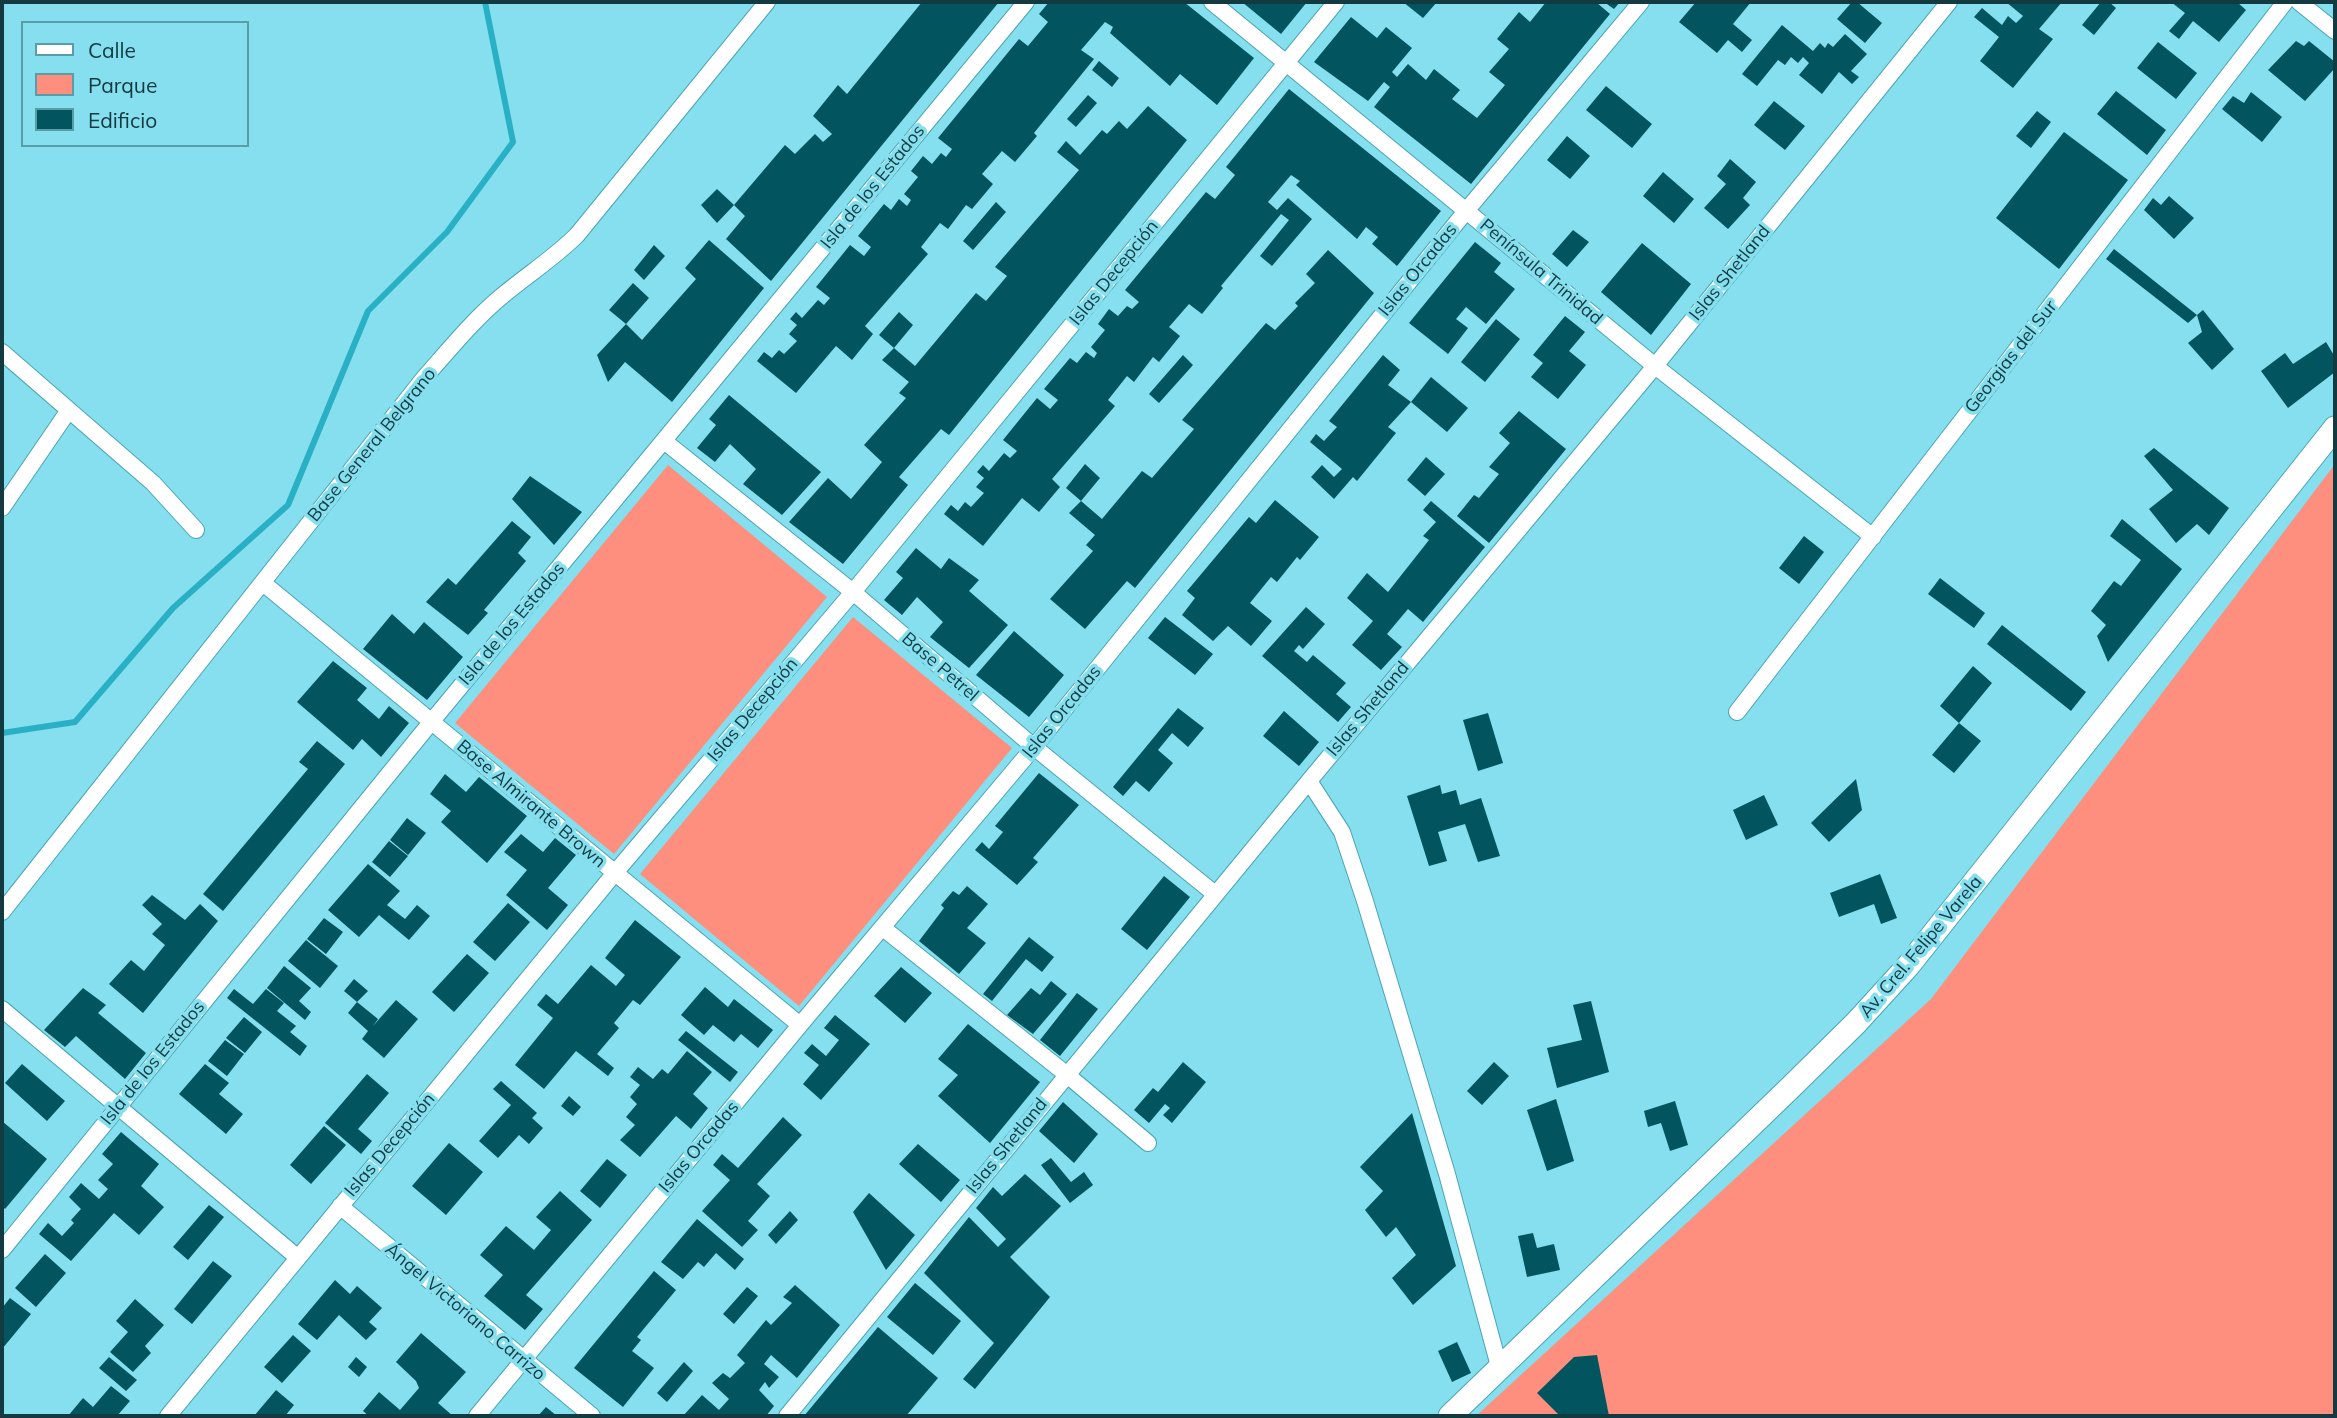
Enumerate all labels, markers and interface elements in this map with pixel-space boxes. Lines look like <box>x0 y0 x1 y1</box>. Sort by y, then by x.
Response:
legend <box>21 21 248 147</box>
text: Calle <box>88 37 136 63</box>
text: Parque <box>88 72 157 98</box>
text: Edificio <box>88 107 157 133</box>
street label: Isla de los Estados <box>816 121 930 253</box>
street label: Península Trinidad <box>1475 215 1607 329</box>
street label: Islas Decepción <box>1065 216 1163 330</box>
street label: Islas Orcadas <box>1374 219 1462 321</box>
street label: Islas Shetland <box>1685 221 1775 325</box>
street label: Georgias del Sur <box>1960 296 2062 418</box>
street label: Base General Belgrano <box>303 364 441 526</box>
street label: Isla de los Estados <box>454 558 570 690</box>
street label: Base Petrel <box>897 628 983 706</box>
street label: Islas Decepción <box>703 654 803 766</box>
street label: Islas Shetland <box>1322 657 1414 761</box>
street label: Islas Orcadas <box>1018 661 1106 763</box>
street label: Base Almirante Brown <box>452 735 610 873</box>
street label: Av. Crel. Felipe Varela <box>1855 872 1987 1022</box>
street label: Isla de los Estados <box>96 997 210 1129</box>
street label: Islas Decepción <box>340 1089 440 1201</box>
street label: Islas Shetland <box>962 1094 1052 1198</box>
street label: Islas Orcadas <box>654 1097 744 1197</box>
street label: Ángel Victoriano Carrizo <box>381 1239 549 1385</box>

